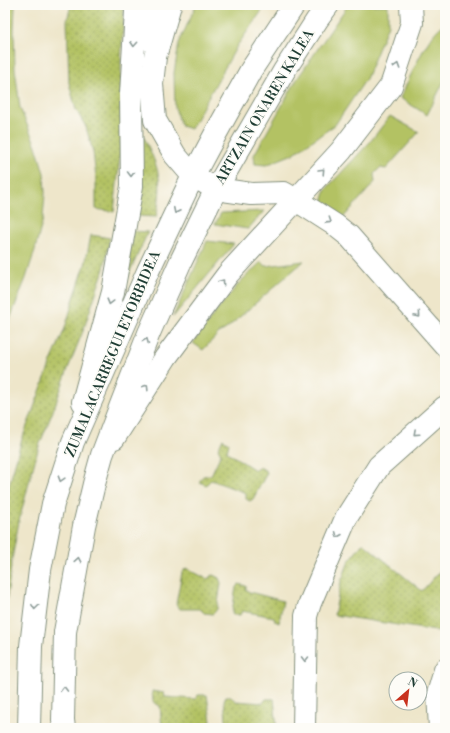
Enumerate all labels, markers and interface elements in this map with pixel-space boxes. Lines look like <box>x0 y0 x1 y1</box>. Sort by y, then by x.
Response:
street label: ARTZAIN ONAREN KALEA <box>211 26 319 189</box>
one-way arrow <box>130 41 139 47</box>
one-way arrow <box>392 63 401 70</box>
one-way arrow <box>318 168 325 176</box>
one-way arrow <box>127 171 136 177</box>
one-way arrow <box>174 207 181 214</box>
one-way arrow <box>324 216 331 223</box>
street label: ZUMALACARREGUI ETORBIDEA <box>61 248 165 460</box>
one-way arrow <box>217 279 225 286</box>
one-way arrow <box>106 298 115 305</box>
one-way arrow <box>414 310 421 317</box>
one-way arrow <box>142 337 150 344</box>
one-way arrow <box>142 384 149 391</box>
one-way arrow <box>413 428 421 435</box>
one-way arrow <box>57 476 66 483</box>
one-way arrow <box>335 531 343 538</box>
one-way arrow <box>73 557 82 563</box>
one-way arrow <box>31 603 40 610</box>
one-way arrow <box>301 656 309 662</box>
north arrow <box>388 671 428 711</box>
text: N <box>405 675 420 691</box>
one-way arrow <box>60 686 68 692</box>

